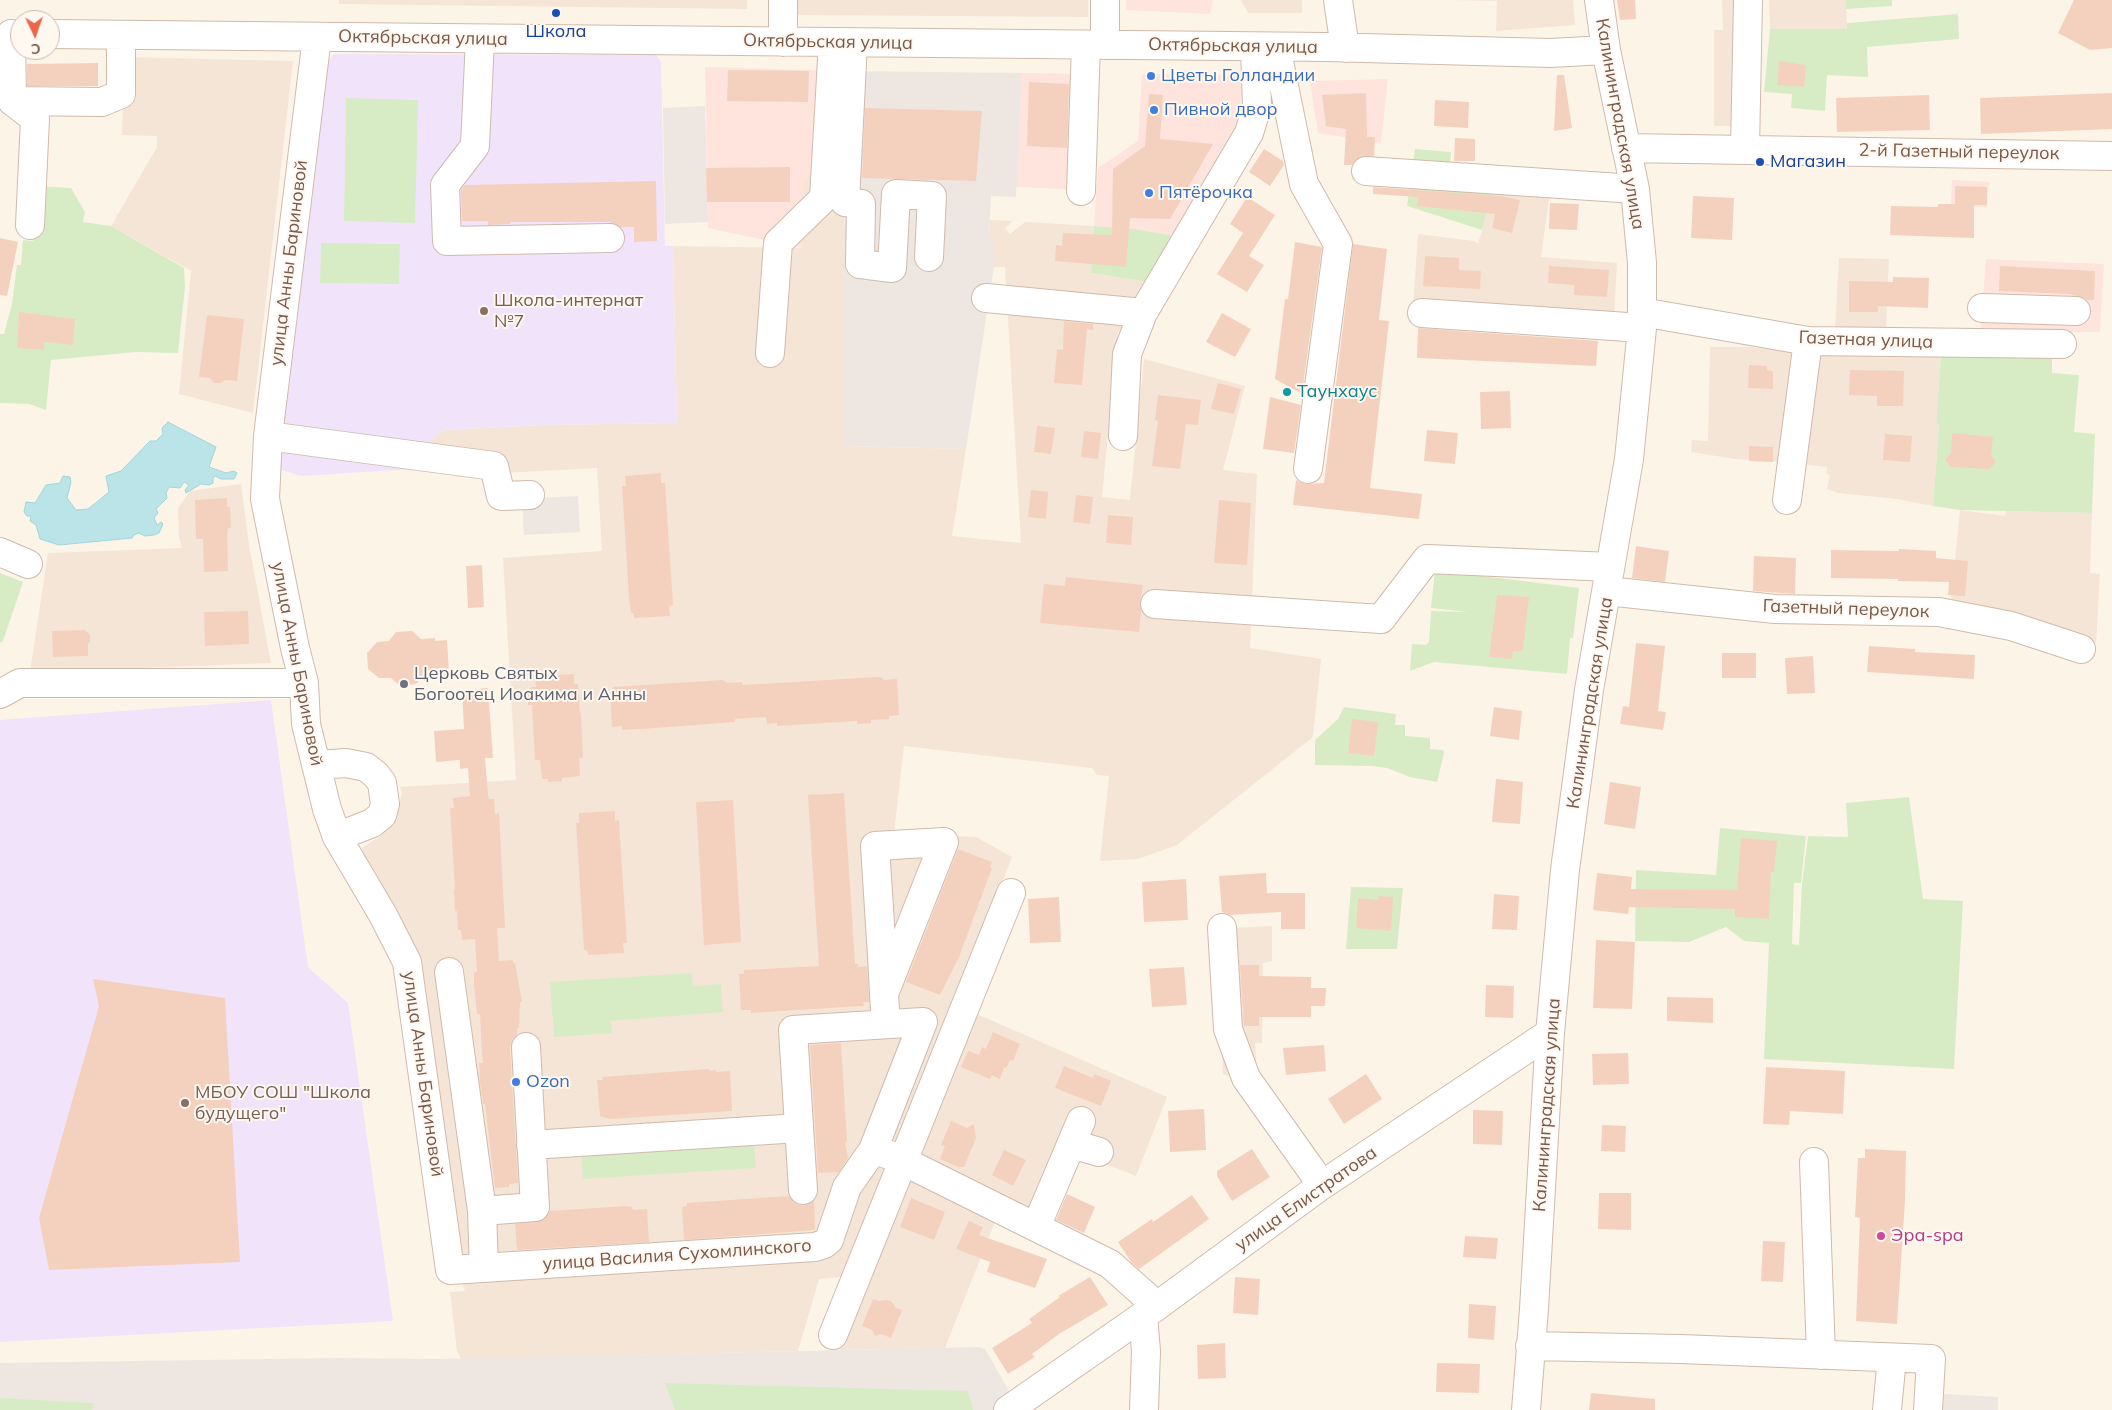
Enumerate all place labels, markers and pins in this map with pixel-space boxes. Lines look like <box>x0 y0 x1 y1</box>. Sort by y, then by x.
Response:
marker: Школа <box>550 7 562 19</box>
place label: Школа <box>526 21 586 43</box>
place label: Цветы Голландии <box>1161 65 1315 87</box>
marker: Цветы Голландии <box>1145 70 1157 82</box>
place label: Пивной двор <box>1164 99 1278 121</box>
marker: Пивной двор <box>1148 104 1160 116</box>
place label: Магазин <box>1770 151 1846 173</box>
marker: Магазин <box>1754 156 1766 168</box>
place label: Пятёрочка <box>1159 182 1253 204</box>
marker: Пятёрочка <box>1143 187 1155 199</box>
place label: Школа-интернат №7 <box>494 290 643 332</box>
marker: Школа-интернат №7 <box>478 305 490 317</box>
place label: Таунхаус <box>1297 381 1377 403</box>
marker: Таунхаус <box>1281 386 1293 398</box>
place label: Церковь Святых Богоотец Иоакима и Анны <box>414 663 646 706</box>
marker: Церковь Святых Богоотец Иоакима и Анны <box>398 678 410 690</box>
place label: Ozon <box>526 1071 570 1093</box>
marker: Ozon <box>510 1076 522 1088</box>
place label: МБОУ СОШ "Школа будущего" <box>195 1082 371 1124</box>
marker: МБОУ СОШ "Школа будущего" <box>179 1097 191 1109</box>
place label: Эра-spa <box>1891 1225 1964 1247</box>
marker: Эра-spa <box>1875 1230 1887 1242</box>

